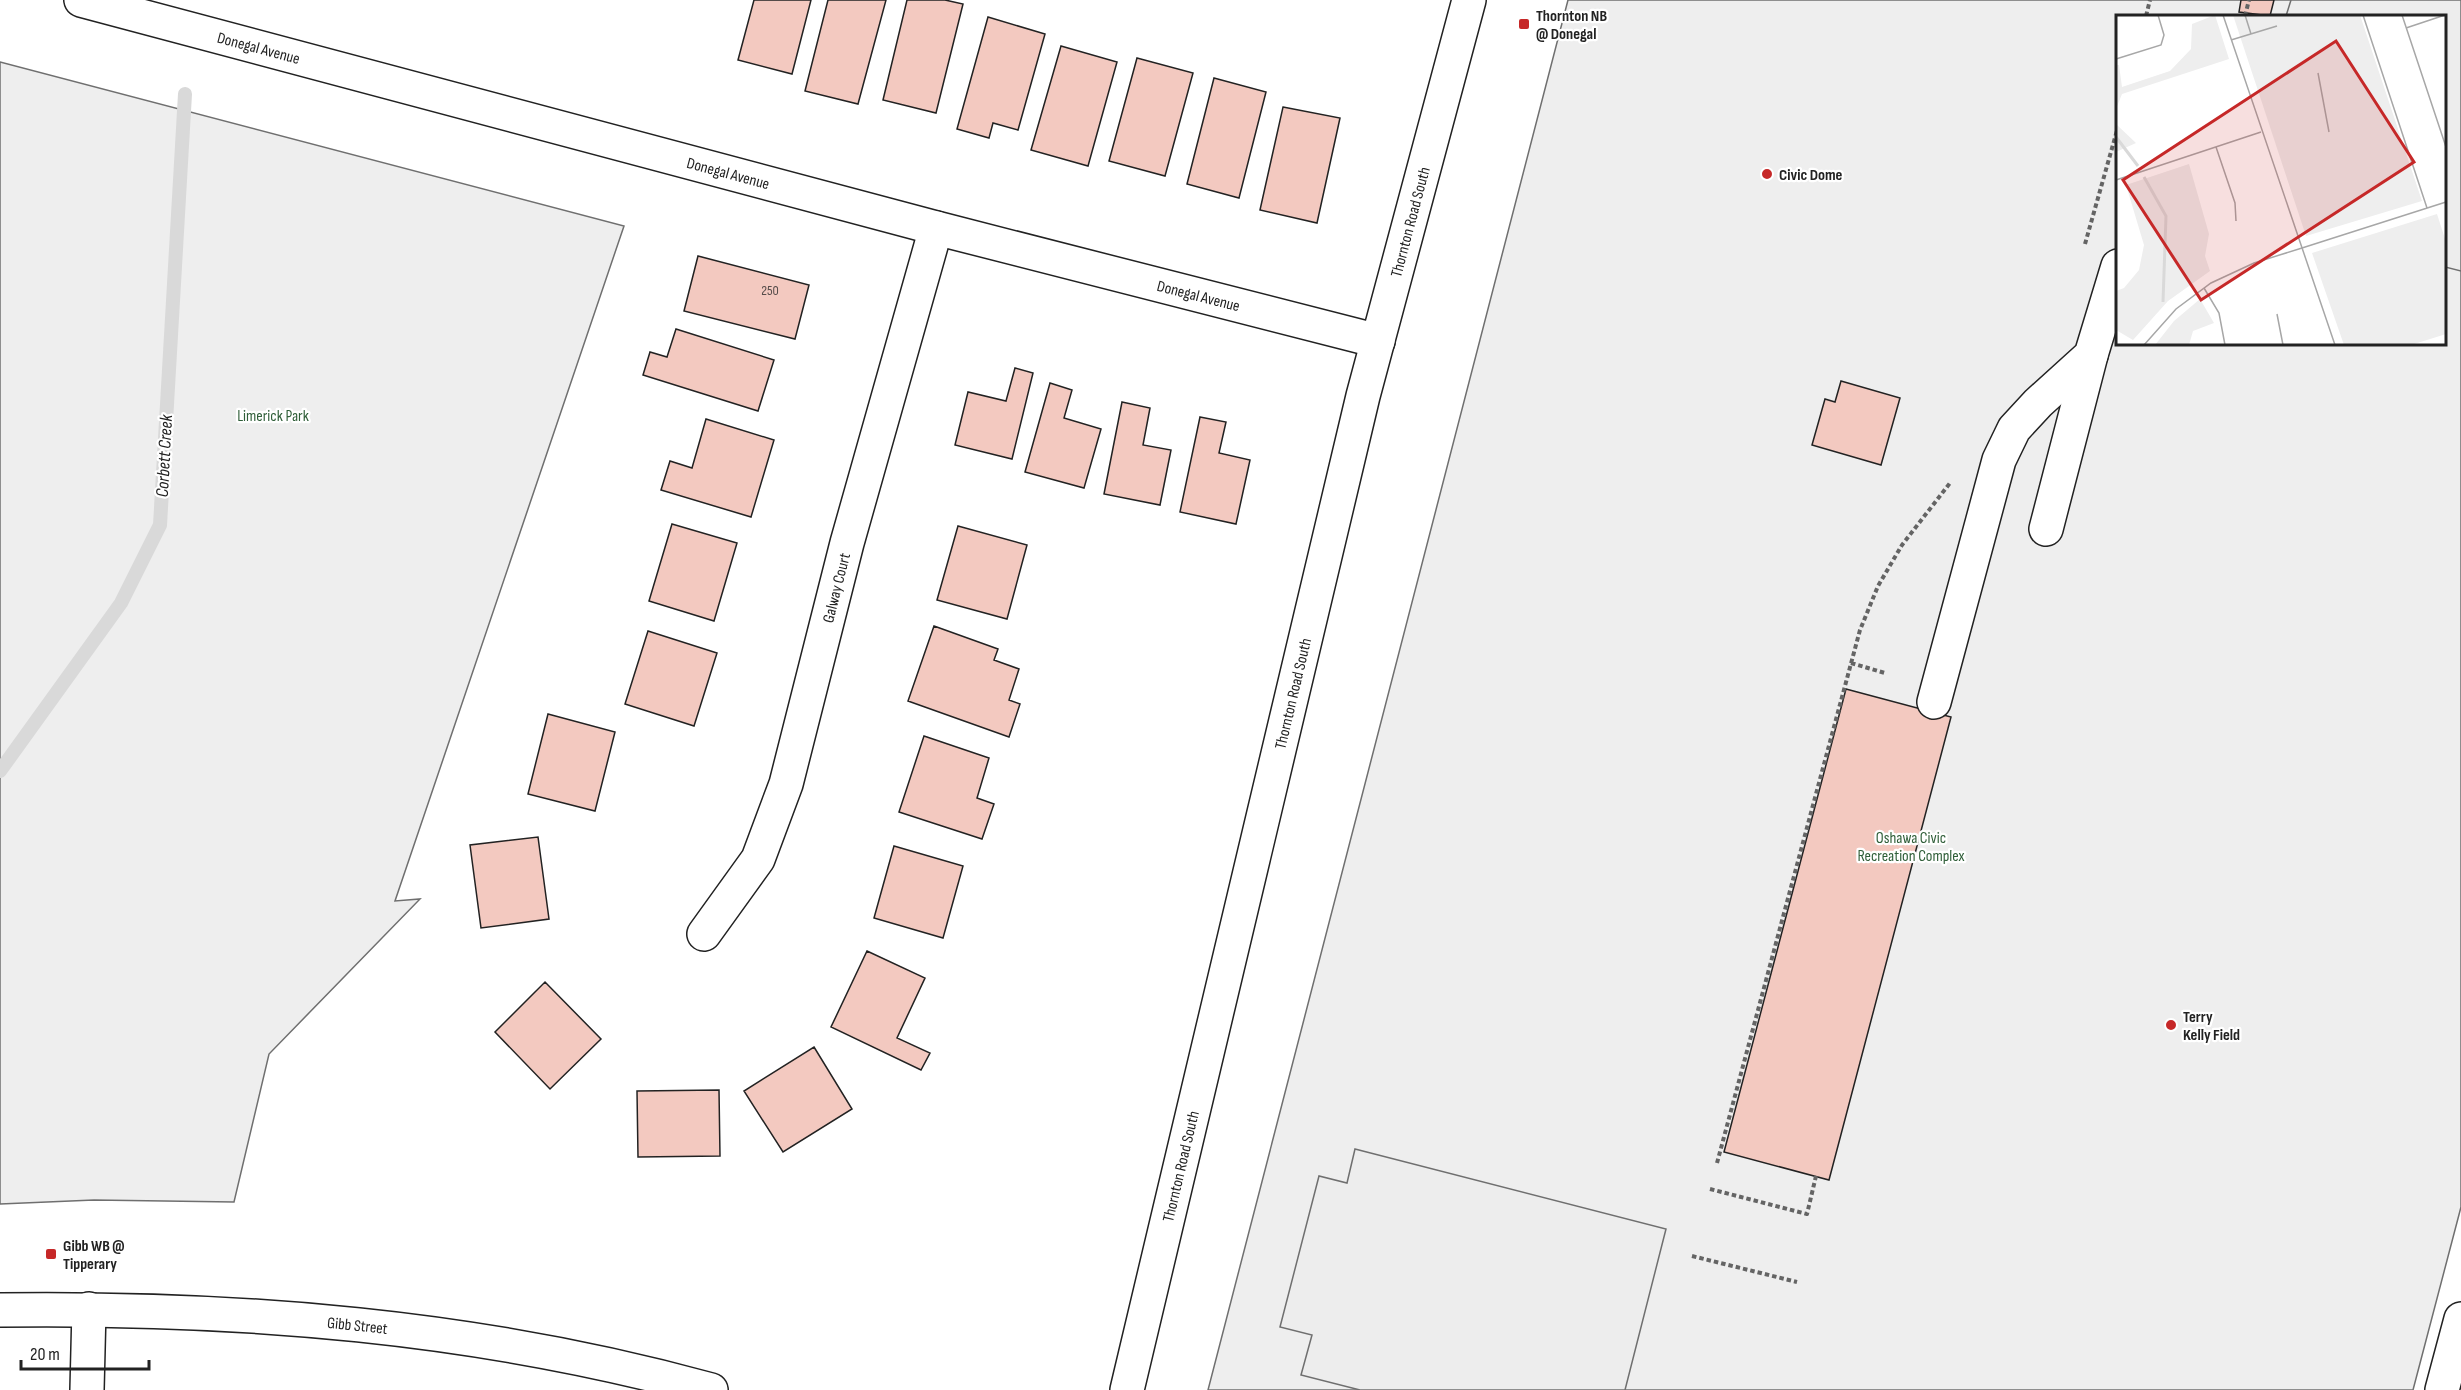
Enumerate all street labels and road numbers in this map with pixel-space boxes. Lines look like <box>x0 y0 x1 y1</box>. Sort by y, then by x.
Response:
street label: Donegal Avenue <box>215 29 302 69</box>
street label: Donegal Avenue <box>685 154 771 194</box>
street label: Thornton Road South <box>1387 165 1435 279</box>
street label: Donegal Avenue <box>1155 277 1242 316</box>
street label: Galway Court <box>819 551 855 625</box>
street label: Thornton Road South <box>1272 636 1316 751</box>
street label: Thornton Road South <box>1159 1109 1204 1224</box>
street label: Gibb Street <box>326 1314 389 1339</box>

